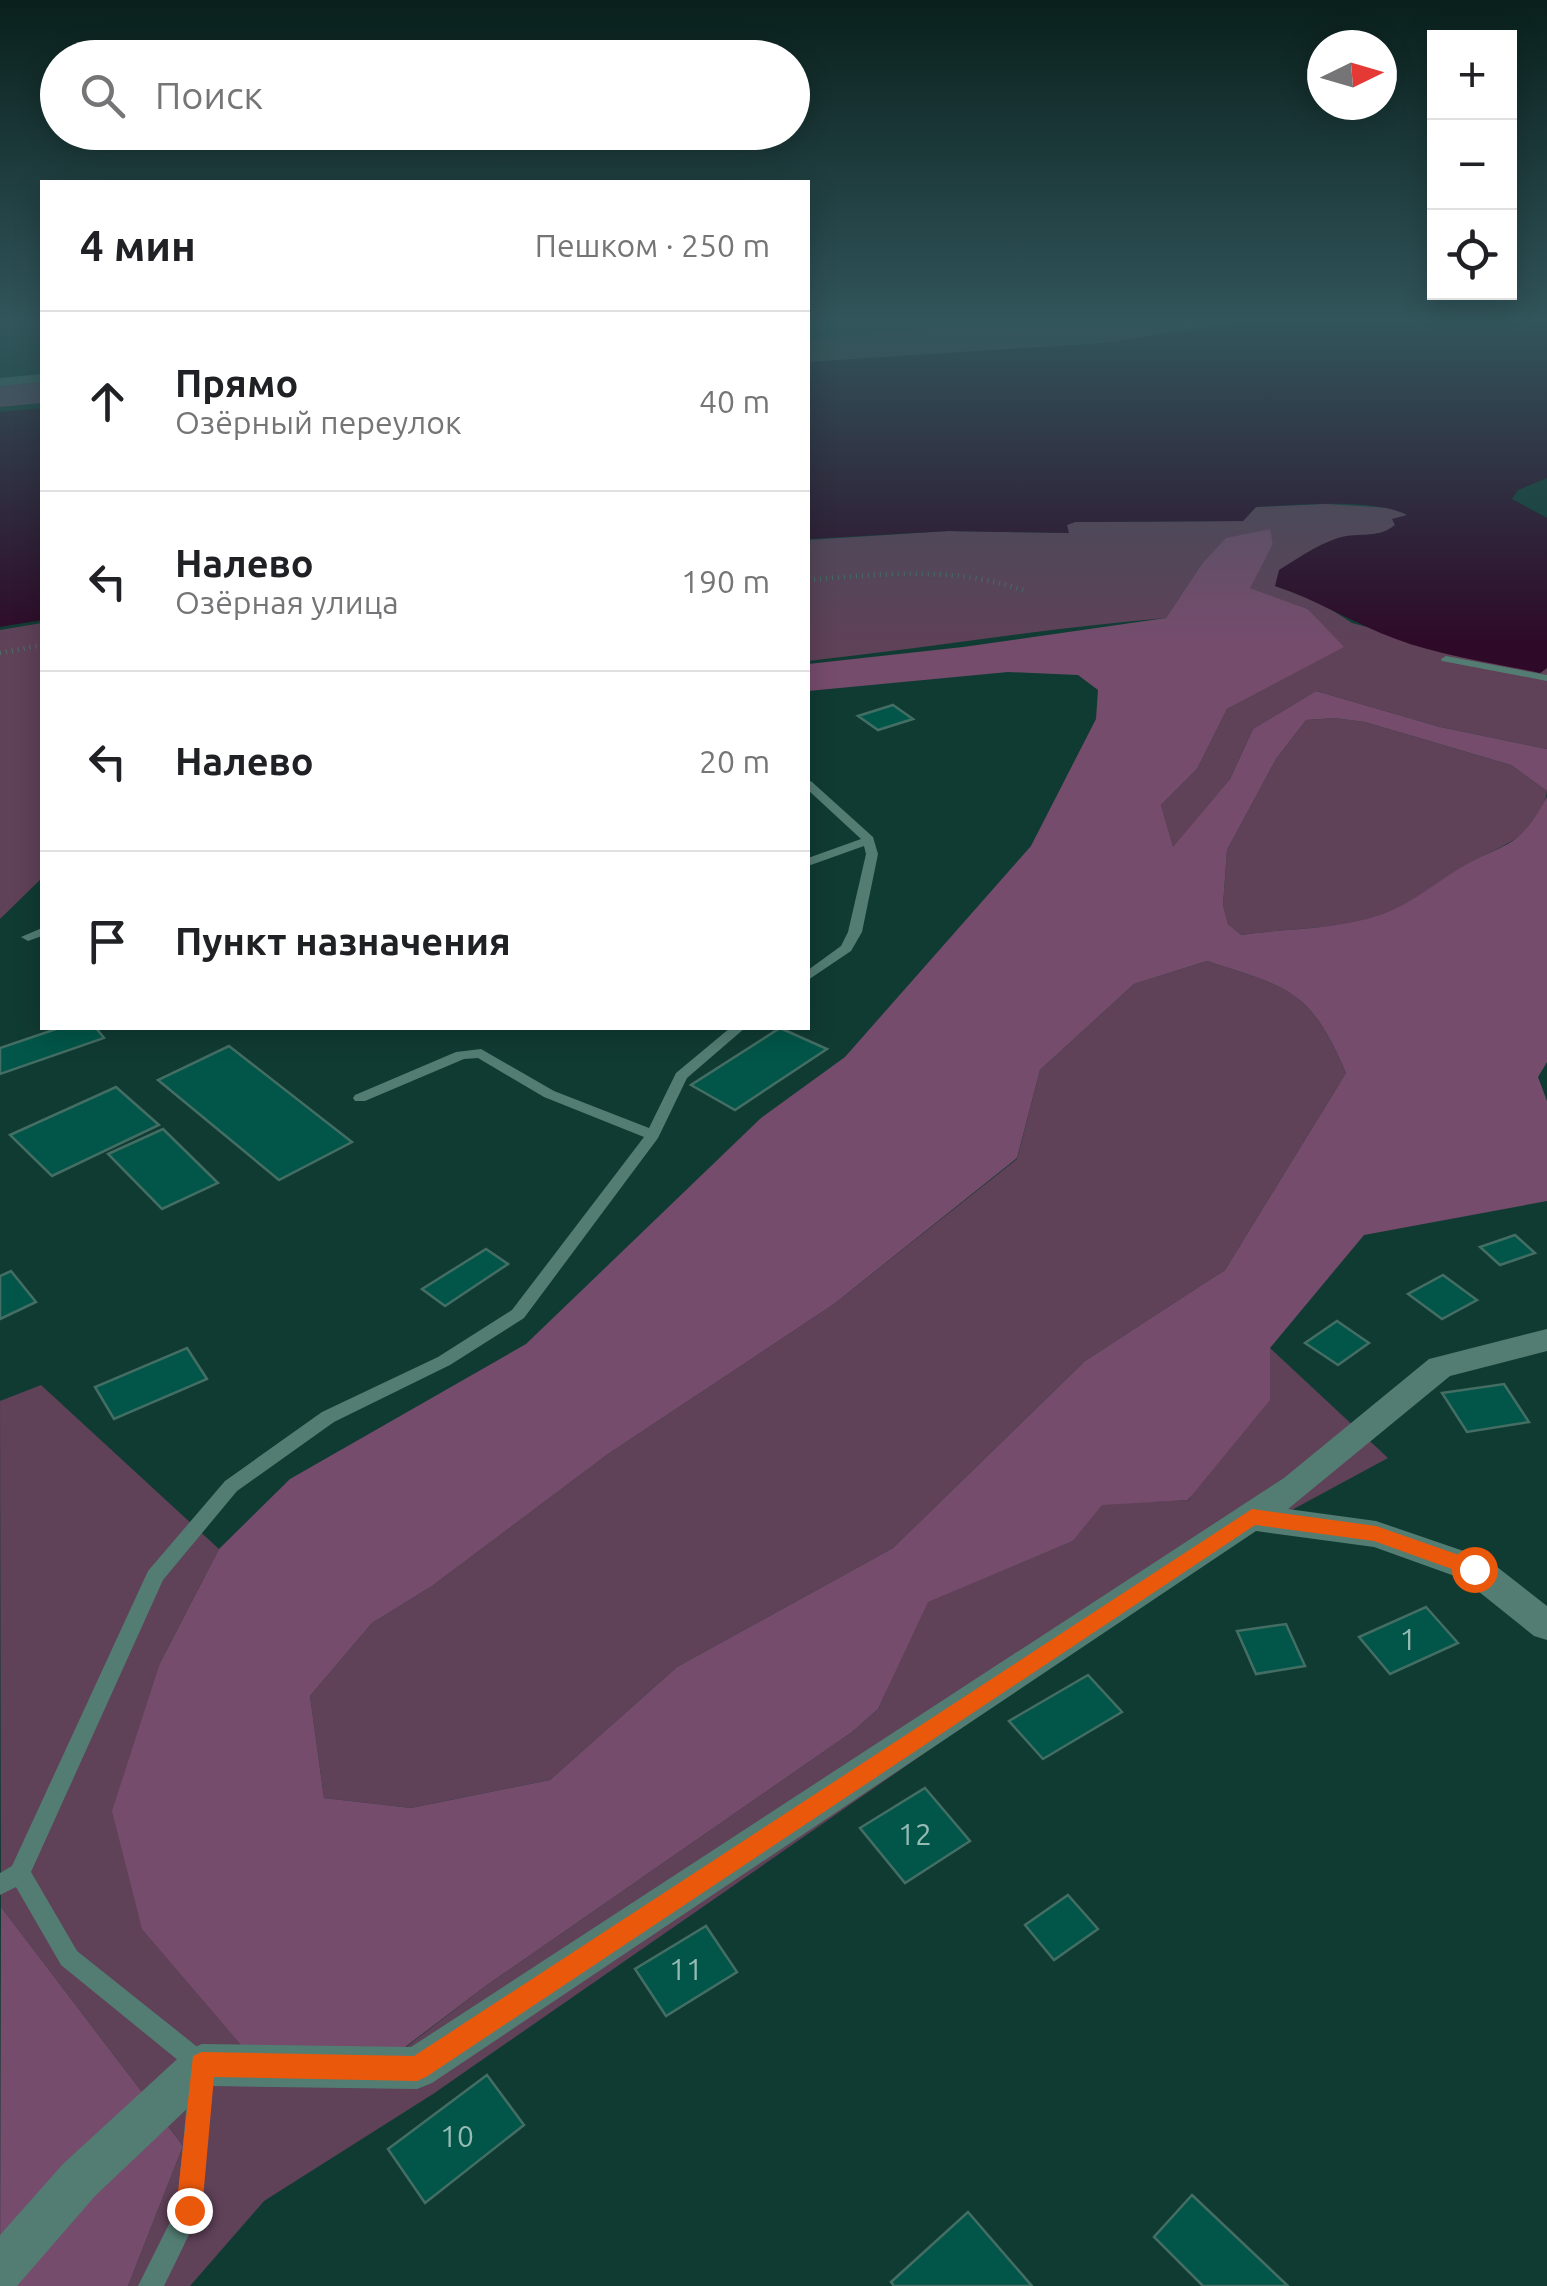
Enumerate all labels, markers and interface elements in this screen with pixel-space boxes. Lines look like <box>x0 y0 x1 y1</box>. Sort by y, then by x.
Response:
north arrow <box>1307 30 1397 120</box>
map controls <box>1427 30 1517 300</box>
button: + <box>1427 30 1517 120</box>
search box <box>40 40 810 150</box>
icon: search <box>75 68 130 123</box>
text: Поиск <box>155 74 263 116</box>
button: − <box>1427 120 1517 210</box>
button: locate <box>1427 210 1517 300</box>
text: 4 мин <box>80 222 196 269</box>
text: Пешком · 250 m <box>535 227 770 263</box>
text: Прямо <box>175 362 298 404</box>
icon: ahead <box>80 374 135 429</box>
text: 40 m <box>699 383 770 419</box>
text: Озёрный переулок <box>175 404 462 440</box>
text: Налево <box>175 542 314 584</box>
icon: left <box>80 554 135 609</box>
text: 190 m <box>681 563 770 599</box>
text: Озёрная улица <box>175 584 399 620</box>
icon: left <box>80 734 135 789</box>
text: Налево <box>175 740 314 782</box>
text: 20 m <box>699 743 770 779</box>
icon: arrive <box>80 914 135 969</box>
text: Пункт назначения <box>175 920 511 962</box>
route start <box>1452 1547 1498 1593</box>
house number: 1 <box>1400 1622 1416 1656</box>
house number: 12 <box>898 1817 932 1851</box>
house number: 11 <box>669 1952 703 1986</box>
house number: 10 <box>440 2119 474 2153</box>
route end <box>167 2188 213 2234</box>

